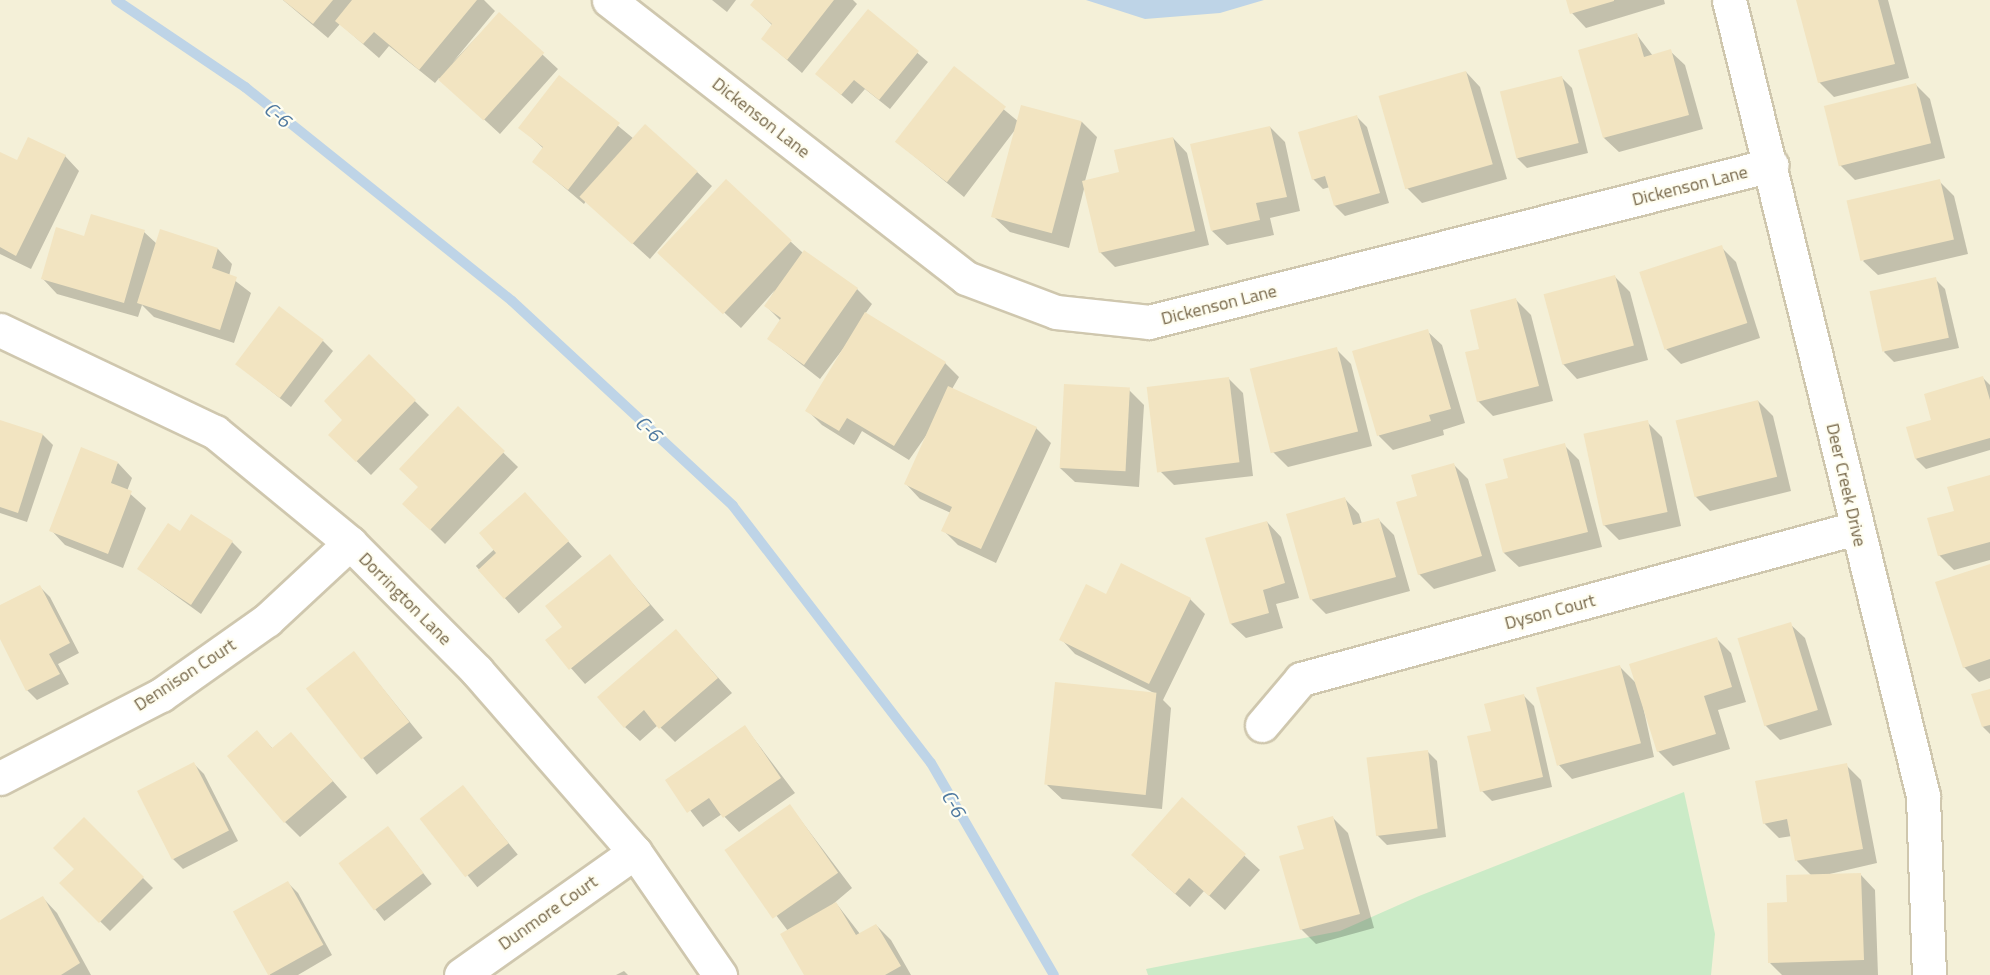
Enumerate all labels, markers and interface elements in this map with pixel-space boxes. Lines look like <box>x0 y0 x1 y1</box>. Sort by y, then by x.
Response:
street label: Dickenson Lane <box>708 73 814 163</box>
water label: C-6 <box>260 96 296 132</box>
street label: Dickenson Lane <box>1630 161 1750 211</box>
street label: Dickenson Lane <box>1159 280 1279 330</box>
water label: C-6 <box>631 410 667 446</box>
street label: Deer Creek Drive <box>1821 421 1871 549</box>
street label: Dorrington Lane <box>354 548 456 650</box>
street label: Dyson Court <box>1502 590 1598 634</box>
street label: Dennison Court <box>130 634 240 716</box>
water label: C-6 <box>937 785 971 821</box>
street label: Dunmore Court <box>494 871 602 955</box>

